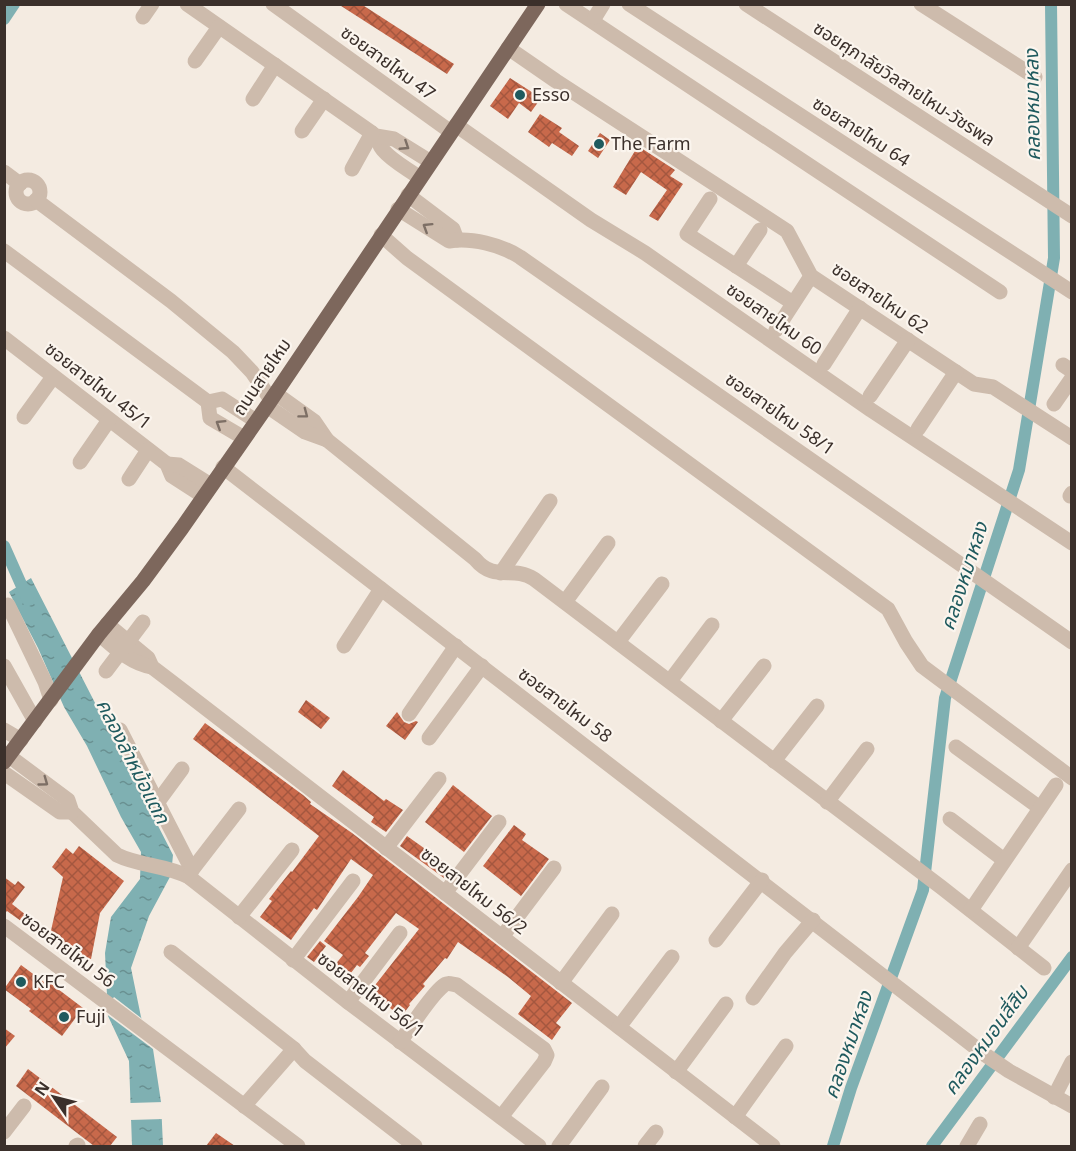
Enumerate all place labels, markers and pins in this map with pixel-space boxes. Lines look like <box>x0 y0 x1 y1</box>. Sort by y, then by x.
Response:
place label: Esso <box>532 82 570 106</box>
marker: Esso <box>513 88 527 102</box>
place label: The Farm <box>611 131 691 155</box>
marker: The Farm <box>592 137 606 151</box>
place label: KFC <box>33 969 65 993</box>
marker: KFC <box>14 975 28 989</box>
place label: Fuji <box>76 1004 106 1028</box>
marker: Fuji <box>57 1010 71 1024</box>

